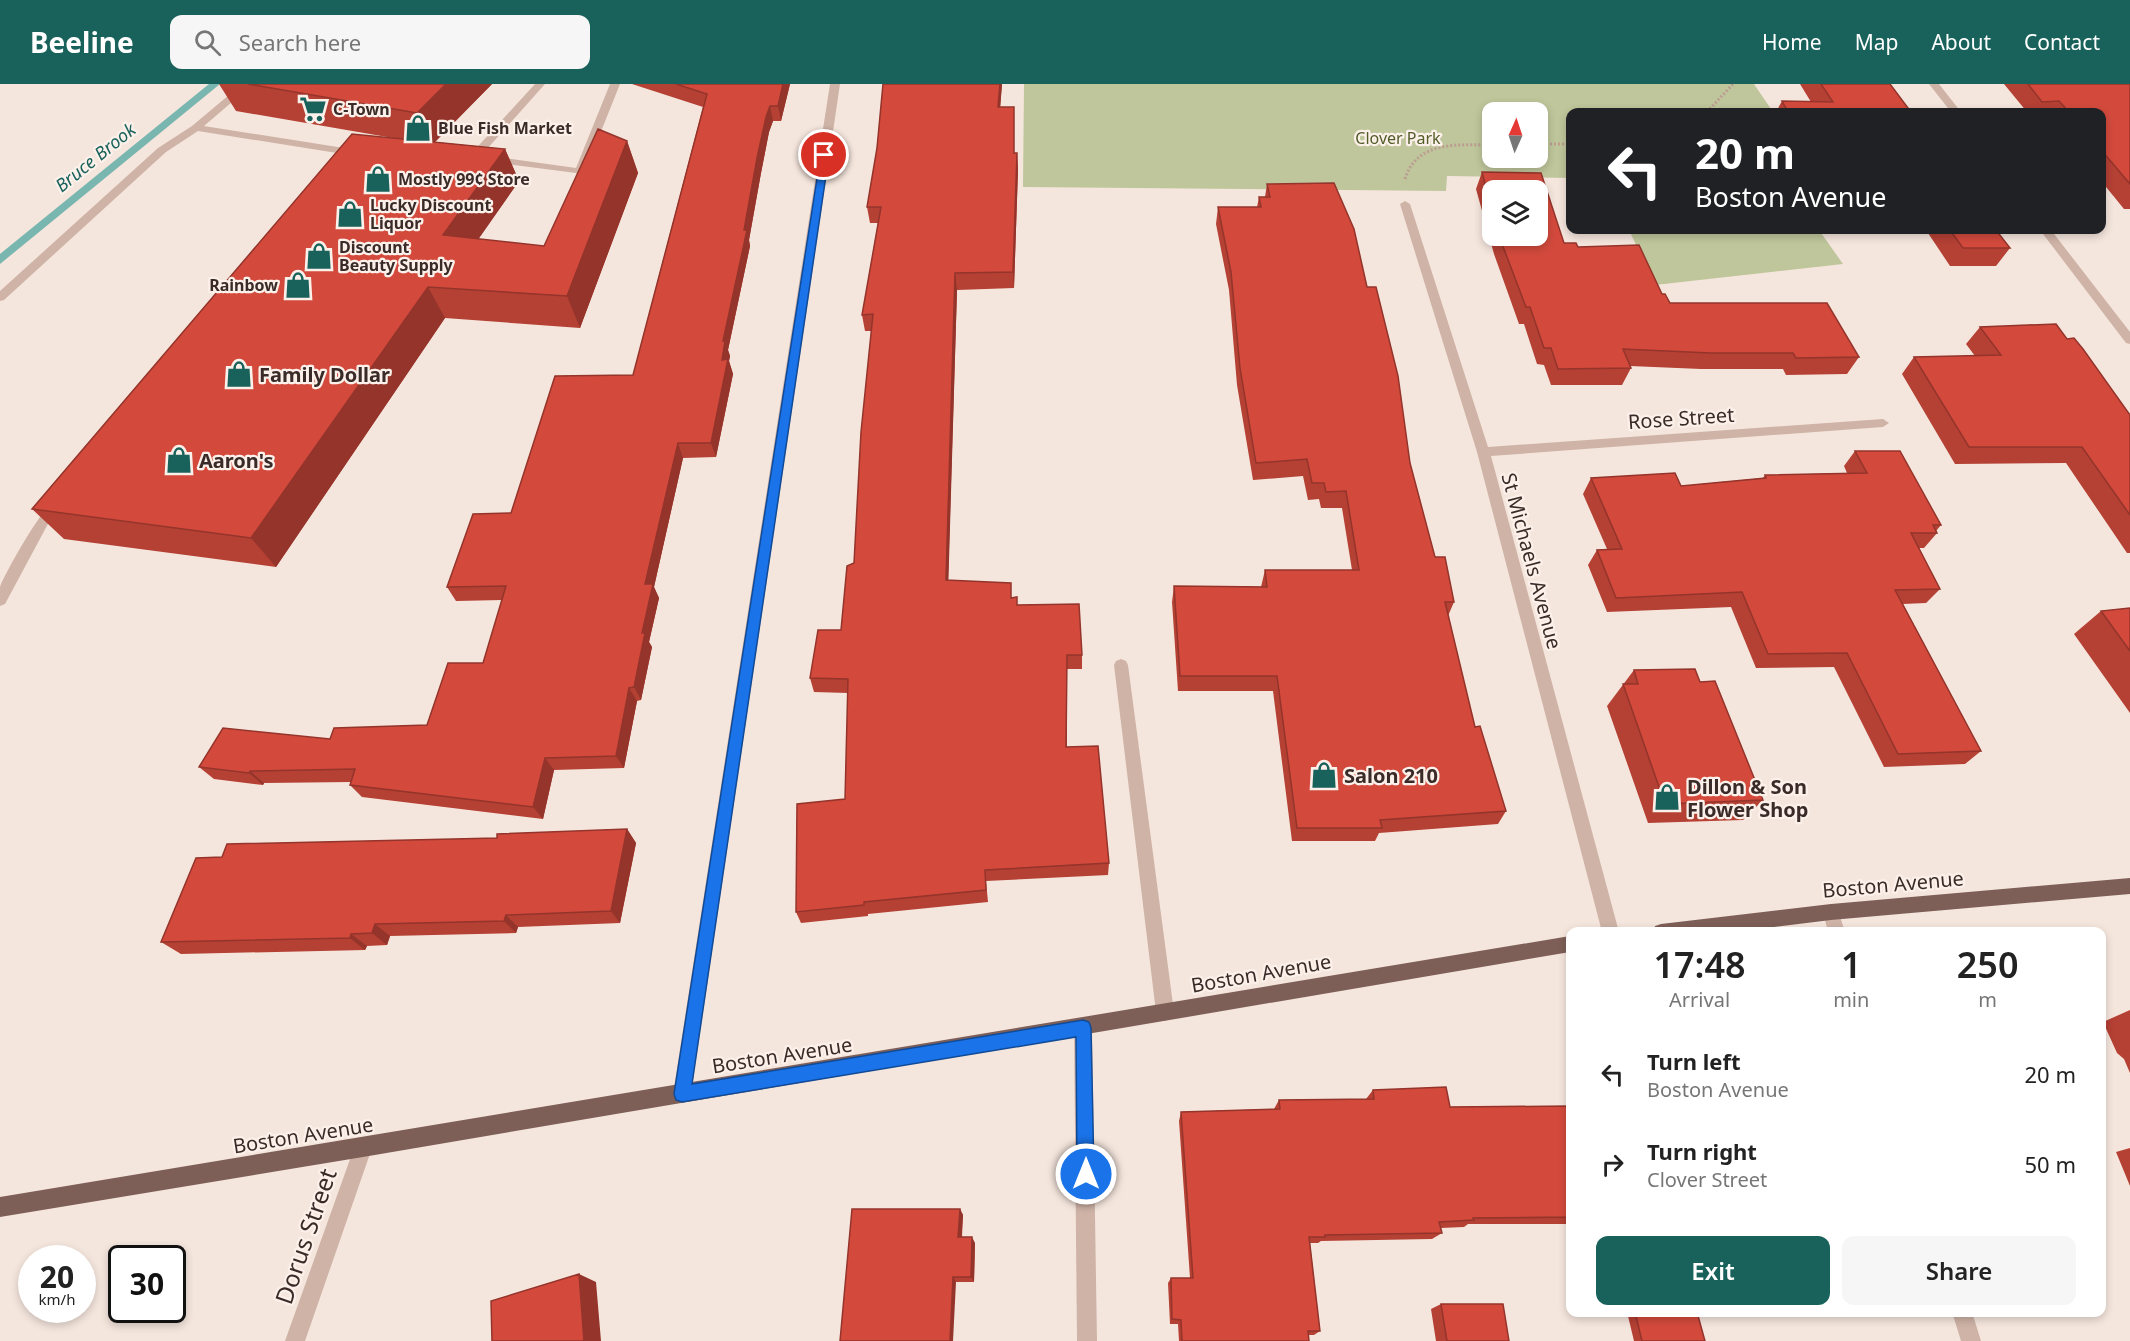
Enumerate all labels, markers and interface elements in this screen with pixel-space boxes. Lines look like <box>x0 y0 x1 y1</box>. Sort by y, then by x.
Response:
search box <box>170 15 590 69</box>
text: Beeline <box>30 23 134 61</box>
icon: search <box>191 26 224 59</box>
text: Search here <box>239 27 361 57</box>
text: Home <box>1762 28 1822 56</box>
text: Map <box>1855 28 1898 56</box>
text: About <box>1931 28 1991 56</box>
text: Contact <box>2024 28 2100 56</box>
supermarket icon: C-Town <box>298 94 328 124</box>
place label: C-Town <box>333 98 390 120</box>
north arrow <box>1482 102 1548 168</box>
map controls <box>1482 102 1548 246</box>
shop icon: Blue Fish Market <box>403 113 433 143</box>
water label: Bruce Brook <box>50 116 141 197</box>
place label: Blue Fish Market <box>438 117 572 139</box>
text: 20 m <box>1695 124 1795 181</box>
park label: Clover Park <box>1355 127 1441 149</box>
pin <box>798 129 849 180</box>
icon: left <box>1596 132 1674 210</box>
icon: arrive <box>807 138 840 171</box>
shop icon: Mostly 99¢ Store <box>363 164 393 194</box>
place label: Mostly 99¢ Store <box>398 168 530 190</box>
text: Boston Avenue <box>1695 178 1886 215</box>
button: layers <box>1482 180 1548 246</box>
place label: Lucky Discount Liquor <box>370 194 491 234</box>
shop icon: Lucky Discount Liquor <box>335 199 365 229</box>
place label: Discount Beauty Supply <box>339 236 454 276</box>
shop icon: Discount Beauty Supply <box>304 241 334 271</box>
shop icon: Rainbow <box>283 270 313 300</box>
place label: Rainbow <box>209 274 278 296</box>
shop icon: Family Dollar <box>224 359 254 389</box>
place label: Family Dollar <box>259 361 390 388</box>
street label: Rose Street <box>1627 401 1735 435</box>
shop icon: Aaron's <box>164 445 194 475</box>
place label: Aaron's <box>199 447 273 474</box>
street label: St Michaels Avenue <box>1495 470 1569 652</box>
shop icon: Salon 210 <box>1309 760 1339 790</box>
place label: Salon 210 <box>1344 762 1438 789</box>
place label: Dillon & Son Flower Shop <box>1687 773 1808 823</box>
shop icon: Dillon & Son Flower Shop <box>1652 782 1682 812</box>
street label: Boston Avenue <box>1821 864 1965 904</box>
text: 17:48 <box>1653 940 1746 989</box>
text: 1 <box>1841 940 1862 989</box>
text: 250 <box>1957 940 2019 989</box>
street label: Boston Avenue <box>1189 947 1333 999</box>
text: Arrival <box>1669 986 1730 1013</box>
text: min <box>1833 986 1869 1013</box>
text: m <box>1978 986 1997 1013</box>
street label: Boston Avenue <box>710 1031 854 1079</box>
text: Turn left <box>1647 1046 1741 1076</box>
icon: left <box>1596 1058 1629 1091</box>
text: 20 m <box>2025 1059 2076 1089</box>
text: Boston Avenue <box>1647 1076 1789 1103</box>
street label: Boston Avenue <box>231 1111 375 1159</box>
text: Turn right <box>1647 1136 1757 1166</box>
position arrow <box>1054 1142 1118 1206</box>
icon: right <box>1596 1148 1629 1181</box>
text: 50 m <box>2025 1149 2076 1179</box>
street label: Dorus Street <box>266 1163 344 1308</box>
text: Clover Street <box>1647 1166 1767 1193</box>
button: Exit <box>1596 1236 1830 1305</box>
button: Share <box>1842 1236 2076 1305</box>
speed limit sign: 30 <box>108 1245 186 1323</box>
text: 20 <box>40 1256 74 1297</box>
text: km/h <box>39 1289 75 1309</box>

